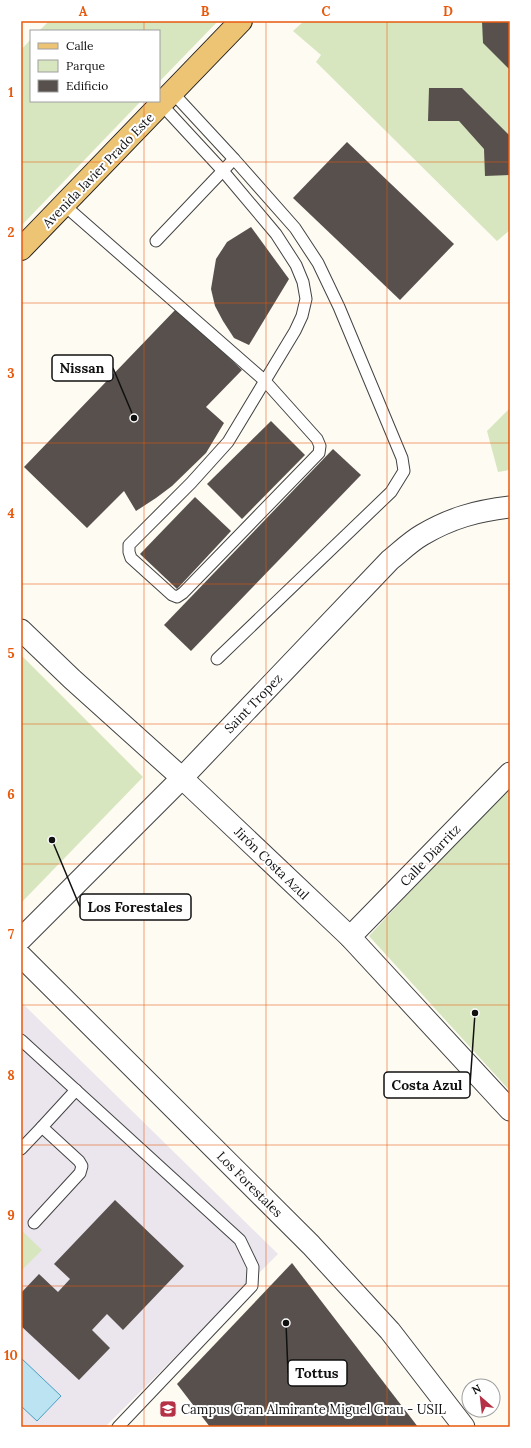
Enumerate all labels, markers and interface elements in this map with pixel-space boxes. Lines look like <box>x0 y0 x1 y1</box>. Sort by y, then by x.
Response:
text: A <box>79 3 88 20</box>
text: B <box>201 3 210 20</box>
text: C <box>322 3 331 20</box>
text: D <box>443 3 453 20</box>
legend <box>30 30 160 102</box>
text: Calle <box>66 38 94 53</box>
text: Parque <box>66 58 106 73</box>
text: Edificio <box>66 78 108 93</box>
text: 1 <box>8 84 14 101</box>
street label: Avenida Javier Prado Este <box>38 109 158 232</box>
text: 2 <box>8 224 15 241</box>
callout: Nissan <box>52 355 113 381</box>
text: Nissan <box>60 359 105 377</box>
text: 3 <box>7 365 15 382</box>
text: 4 <box>7 505 15 522</box>
text: 5 <box>7 645 15 662</box>
street label: Saint Tropez <box>221 670 286 737</box>
text: 6 <box>7 786 15 803</box>
street label: Calle Diarritz <box>396 820 465 890</box>
street label: Jirón Costa Azul <box>230 823 313 904</box>
callout: Los Forestales <box>80 894 191 920</box>
text: Los Forestales <box>88 898 183 916</box>
text: 7 <box>8 926 14 943</box>
text: 8 <box>7 1067 15 1084</box>
callout: Costa Azul <box>384 1072 470 1098</box>
text: Costa Azul <box>392 1076 463 1094</box>
street label: Los Forestales <box>213 1148 286 1221</box>
text: 9 <box>7 1207 15 1224</box>
text: 10 <box>4 1347 18 1364</box>
callout: Tottus <box>288 1360 347 1386</box>
text: Tottus <box>295 1364 339 1382</box>
north arrow <box>461 1378 501 1418</box>
text: N <box>469 1381 484 1397</box>
school or university icon: Campus Gran Almirante Miguel Grau - USIL <box>158 1399 178 1419</box>
place label: Campus Gran Almirante Miguel Grau - USIL <box>181 1401 446 1418</box>

